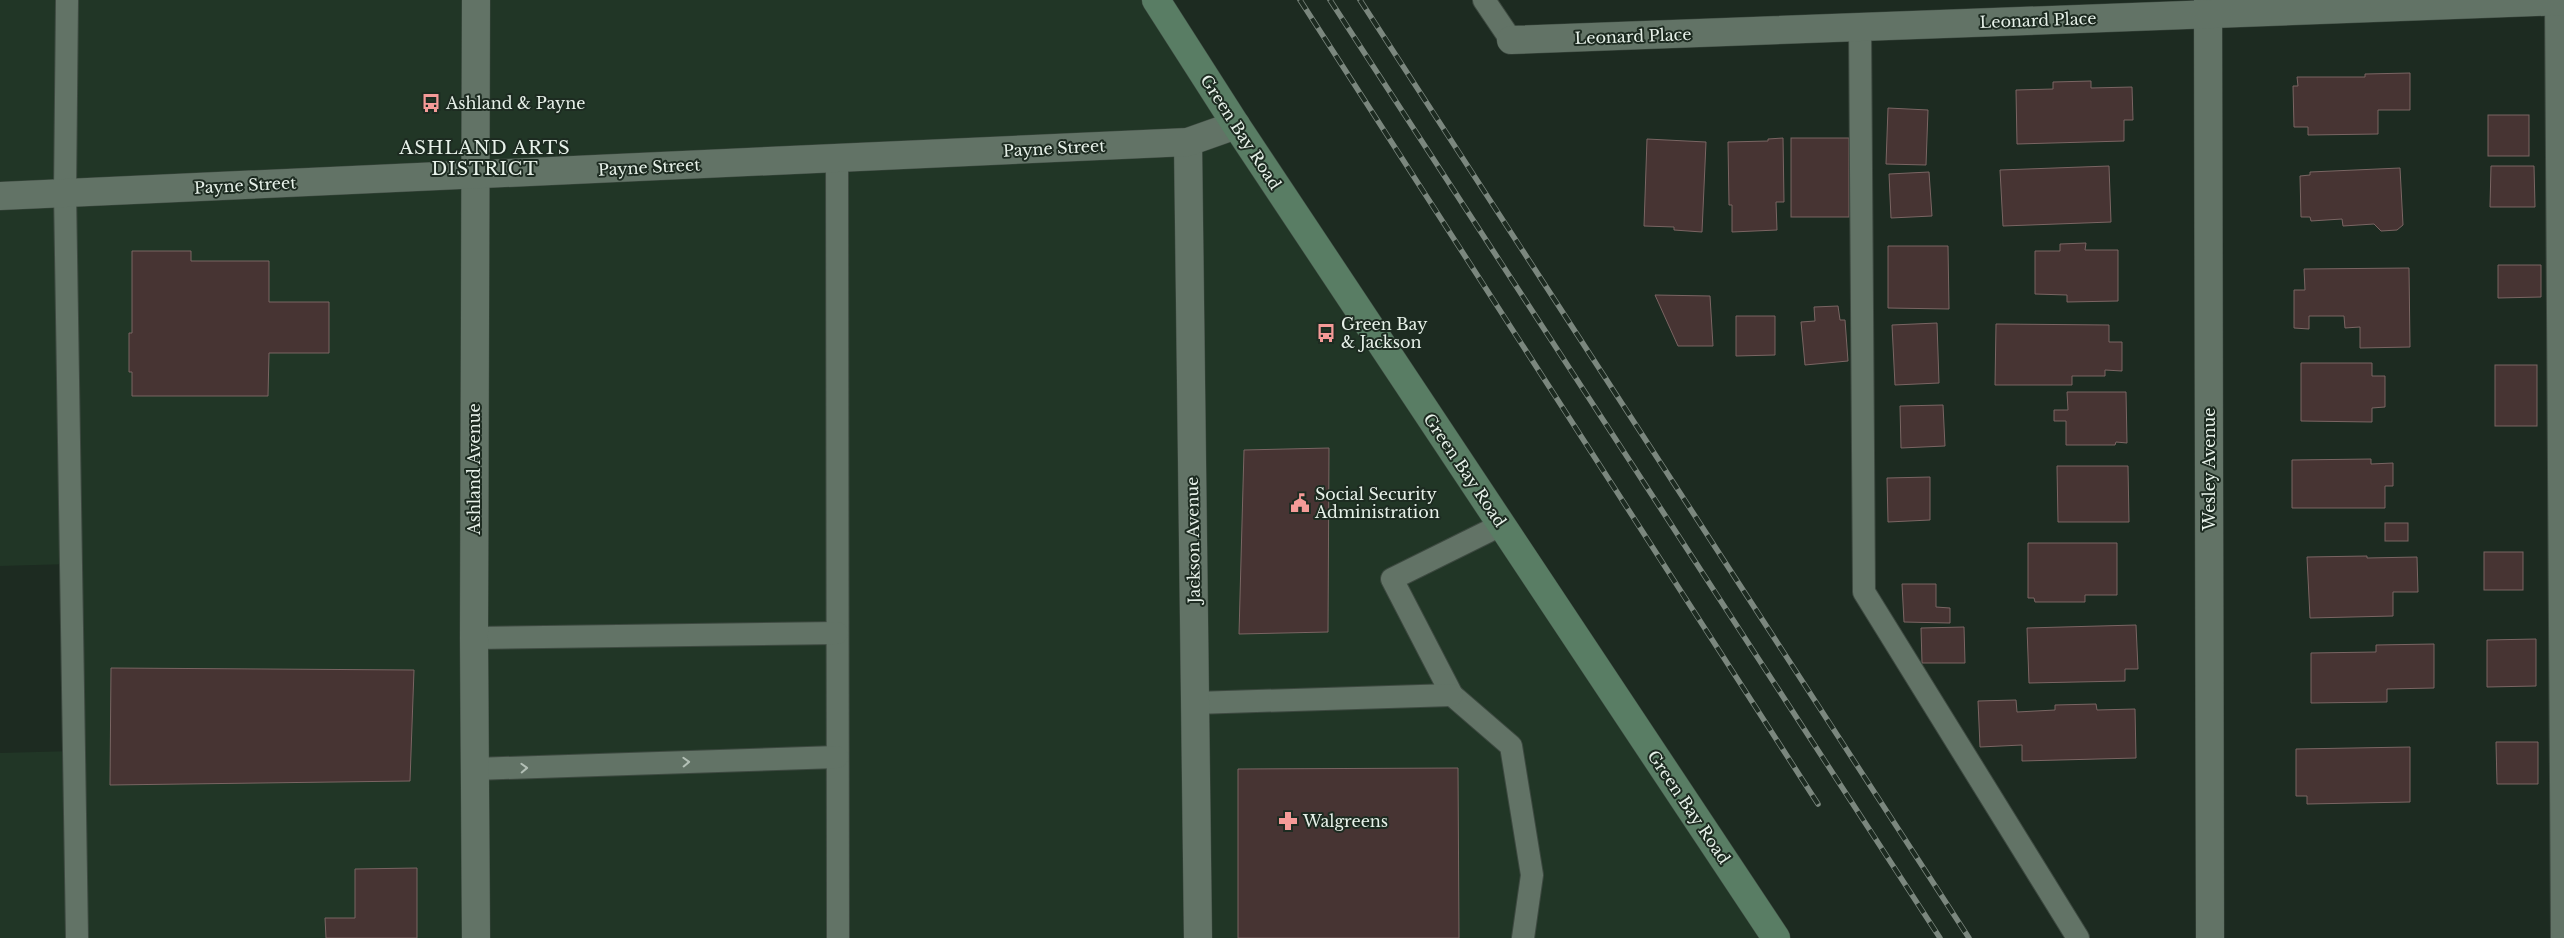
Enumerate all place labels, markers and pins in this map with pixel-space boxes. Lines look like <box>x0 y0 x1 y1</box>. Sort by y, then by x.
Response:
bus stop icon: Ashland & Payne <box>420 92 442 114</box>
place label: Ashland & Payne <box>445 93 586 113</box>
place label: Green Bay & Jackson <box>1341 314 1428 352</box>
bus stop icon: Green Bay & Jackson <box>1315 322 1337 344</box>
place label: Social Security Administration <box>1314 484 1440 522</box>
public building icon: Social Security Administration <box>1289 492 1311 514</box>
pharmacy icon: Walgreens <box>1277 810 1299 832</box>
place label: Walgreens <box>1302 811 1388 831</box>

